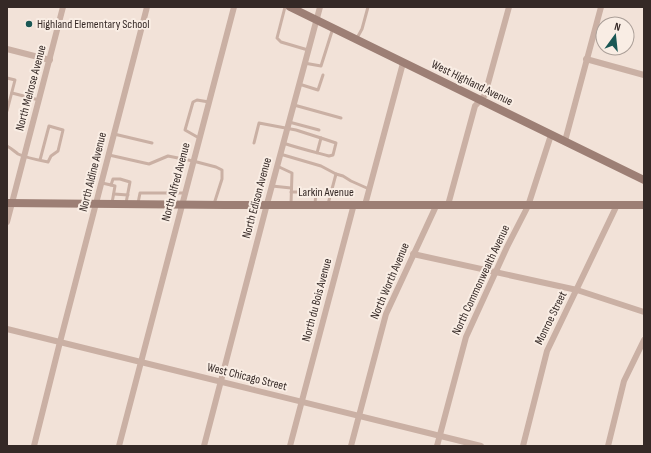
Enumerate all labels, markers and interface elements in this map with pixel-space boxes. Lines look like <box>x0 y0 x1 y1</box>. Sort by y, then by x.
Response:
north arrow <box>595 16 635 56</box>
place label: Highland Elementary School <box>37 17 149 32</box>
marker: Highland Elementary School <box>24 19 34 29</box>
text: N <box>613 20 622 34</box>
street label: North Melrose Avenue <box>12 43 50 133</box>
street label: West Highland Avenue <box>429 57 515 109</box>
street label: North Aldine Avenue <box>76 131 110 213</box>
street label: North Alfred Avenue <box>158 141 194 223</box>
street label: North Edison Avenue <box>239 156 275 240</box>
street label: Larkin Avenue <box>298 185 354 200</box>
street label: North Commonwealth Avenue <box>449 222 513 338</box>
street label: North Worth Avenue <box>367 240 413 321</box>
street label: North du Bois Avenue <box>299 257 335 343</box>
street label: Monroe Street <box>532 289 570 347</box>
street label: West Chicago Street <box>206 360 289 394</box>

